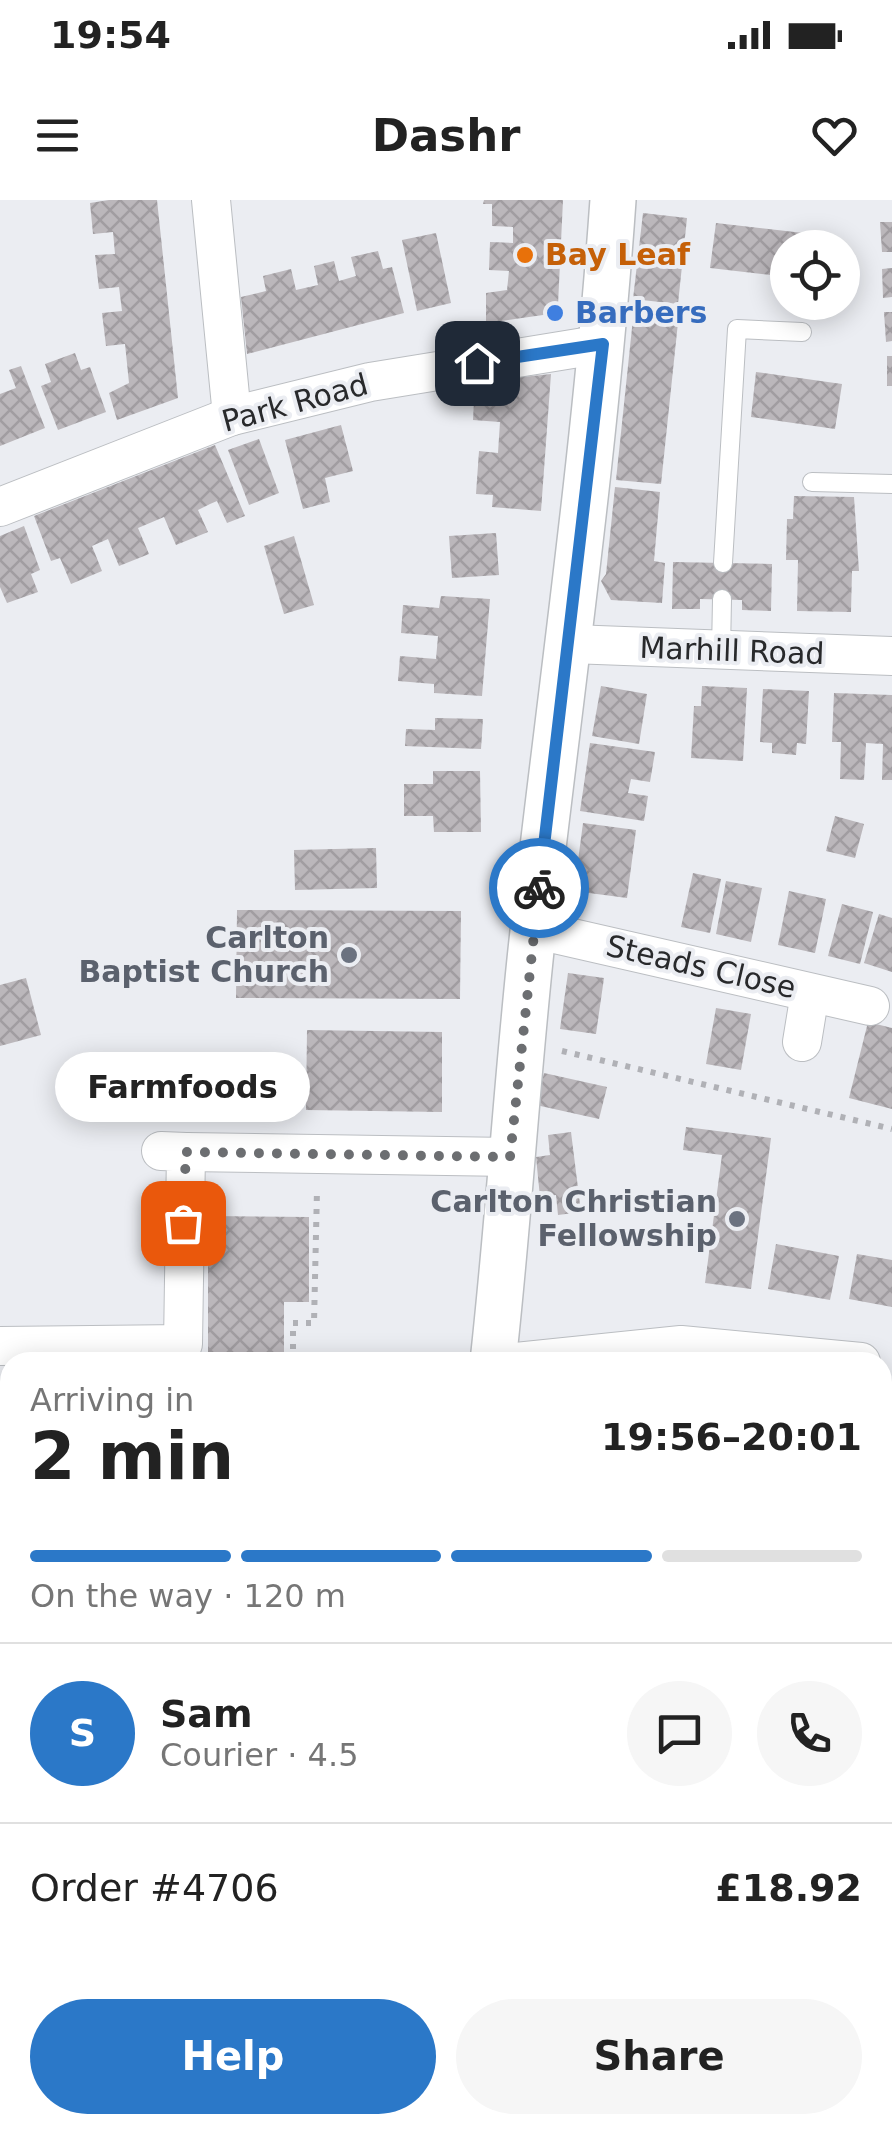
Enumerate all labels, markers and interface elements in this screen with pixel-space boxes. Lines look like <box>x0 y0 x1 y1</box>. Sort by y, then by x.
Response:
text: 19:54 <box>50 13 171 57</box>
icon: menu <box>30 108 85 163</box>
icon: heart <box>807 108 862 163</box>
text: Dashr <box>372 109 520 162</box>
map controls <box>770 230 860 320</box>
button: locate <box>770 230 860 320</box>
place label: Bay Leaf <box>545 237 691 272</box>
marker: Bay Leaf <box>514 244 536 266</box>
place label: Barbers <box>575 295 707 330</box>
marker: Barbers <box>544 302 566 324</box>
pin <box>435 321 520 406</box>
icon: home <box>450 336 505 391</box>
street label: Park Road <box>218 366 372 439</box>
street label: Marhill Road <box>639 630 825 671</box>
courier <box>489 838 589 938</box>
icon: bike <box>512 861 567 916</box>
place label: Carlton Baptist Church <box>78 920 329 989</box>
street label: Steads Close <box>603 928 799 1005</box>
marker: Carlton Baptist Church <box>338 944 360 966</box>
callout: Farmfoods <box>56 1053 310 1123</box>
text: Farmfoods <box>87 1068 278 1106</box>
pin <box>141 1181 226 1266</box>
place label: Carlton Christian Fellowship <box>430 1184 717 1253</box>
icon: bag <box>156 1196 211 1251</box>
marker: Carlton Christian Fellowship <box>726 1208 748 1230</box>
text: Arriving in <box>30 1381 194 1419</box>
text: 19:56–20:01 <box>601 1415 862 1459</box>
text: 2 min <box>30 1419 234 1494</box>
text: On the way · 120 m <box>30 1577 346 1615</box>
button: chat <box>627 1681 732 1786</box>
button: phone <box>757 1681 862 1786</box>
text: Sam <box>160 1692 253 1736</box>
text: S <box>69 1711 96 1755</box>
text: Courier · 4.5 <box>160 1736 359 1774</box>
text: Order #4706 <box>30 1866 279 1910</box>
text: £18.92 <box>715 1866 862 1910</box>
button: Help <box>30 1999 436 2114</box>
button: Share <box>456 1999 862 2114</box>

